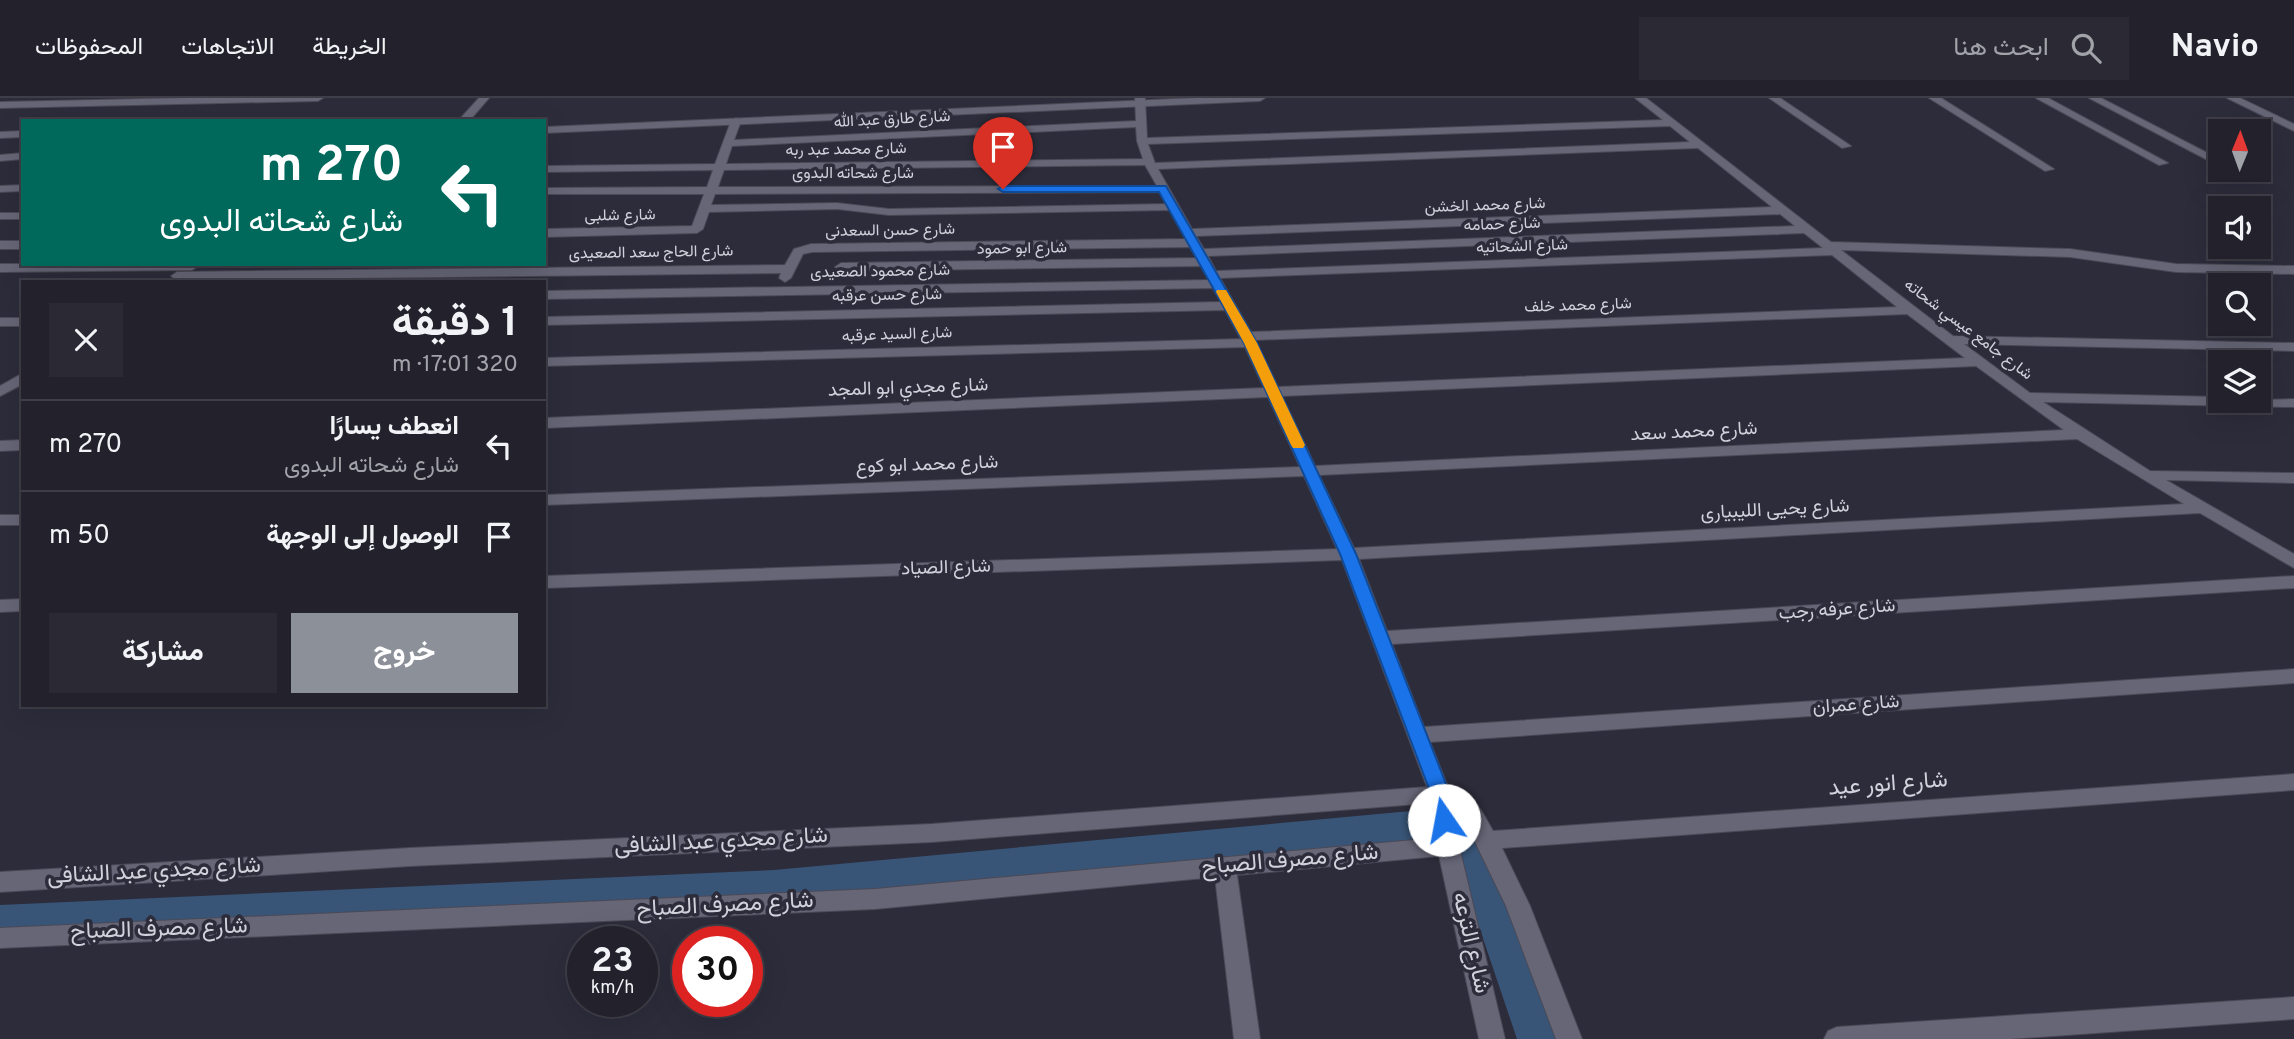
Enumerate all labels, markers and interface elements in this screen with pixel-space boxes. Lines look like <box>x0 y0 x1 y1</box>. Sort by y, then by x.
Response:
search box <box>1639 17 2129 80</box>
text: Navio <box>2171 27 2259 69</box>
icon: search <box>2067 29 2105 67</box>
text: ابحث هنا <box>1953 32 2049 65</box>
text: المحفوظات <box>35 33 143 63</box>
text: الاتجاهات <box>181 33 274 63</box>
text: الخريطة <box>312 33 387 63</box>
street label: شارع طارق عبد الله <box>833 106 951 133</box>
pin <box>973 117 1033 189</box>
north arrow <box>2208 119 2272 182</box>
map controls <box>2208 119 2271 413</box>
icon: arrive <box>984 128 1022 166</box>
text: 270 m <box>260 137 403 199</box>
street label: شارع محمد عبد ربه <box>785 139 907 161</box>
icon: left <box>427 147 518 238</box>
street label: شارع شحاته البدوى <box>792 164 914 184</box>
street label: شارع محمد الخشن <box>1424 194 1546 218</box>
button: sound <box>2208 196 2271 259</box>
text: شارع شحاته البدوى <box>159 203 403 243</box>
street label: شارع شلبى <box>584 205 656 227</box>
street label: شارع حمامه <box>1463 214 1541 236</box>
street label: شارع حسن السعدنى <box>825 220 955 242</box>
street label: شارع الشحاتيه <box>1476 235 1568 259</box>
street label: شارع ابو حمود <box>977 238 1067 260</box>
street label: شارع الحاج سعد الصعيدى <box>568 242 734 264</box>
street label: شارع محمود الصعيدى <box>810 261 950 283</box>
button: search <box>2208 273 2271 336</box>
street label: شارع جامع عيسي شحاته <box>1899 275 2036 386</box>
street label: شارع حسن عرقبه <box>832 285 942 307</box>
street label: شارع محمد خلف <box>1524 294 1632 318</box>
text: 1 دقيقة <box>392 298 518 351</box>
button: close <box>49 303 123 377</box>
street label: شارع السيد عرقبه <box>841 323 953 347</box>
button: layers <box>2208 350 2271 413</box>
text: 320 m · 17:01 <box>392 351 518 380</box>
street label: شارع مجدي ابو المجد <box>827 373 989 405</box>
text: انعطف يسارًا <box>329 411 459 444</box>
street label: شارع محمد سعد <box>1630 417 1758 447</box>
icon: left <box>480 427 518 465</box>
text: 270 m <box>49 429 122 462</box>
street label: شارع محمد ابو كوع <box>855 451 999 479</box>
text: شارع شحاته البدوى <box>284 452 459 481</box>
street label: شارع يحيى الليبيارى <box>1700 494 1850 526</box>
icon: arrive <box>480 518 518 556</box>
text: 50 m <box>49 520 110 553</box>
text: الوصول إلى الوجهة <box>266 520 459 553</box>
street label: شارع الصياد <box>901 554 991 582</box>
street label: شارع عرفه رجب <box>1778 594 1896 626</box>
button: مشاركة <box>49 613 277 693</box>
button: خروج <box>291 613 518 693</box>
street label: شارع عمران <box>1812 690 1900 720</box>
street label: شارع انور عيد <box>1827 766 1949 804</box>
position arrow <box>1407 783 1481 857</box>
street label: شارع مجدي عبد الشافى <box>613 822 829 864</box>
street label: شارع مصرف الصباح <box>1200 839 1380 883</box>
street label: شارع مجدي عبد الشافى <box>46 852 262 894</box>
street label: شارع مصرف الصباح <box>636 887 814 925</box>
street label: شارع الترعه <box>1444 890 1496 996</box>
street label: شارع مصرف الصباح <box>70 912 248 948</box>
speed limit sign: 30 <box>672 926 763 1017</box>
text: 23 <box>591 940 634 984</box>
text: km/h <box>591 977 634 1000</box>

